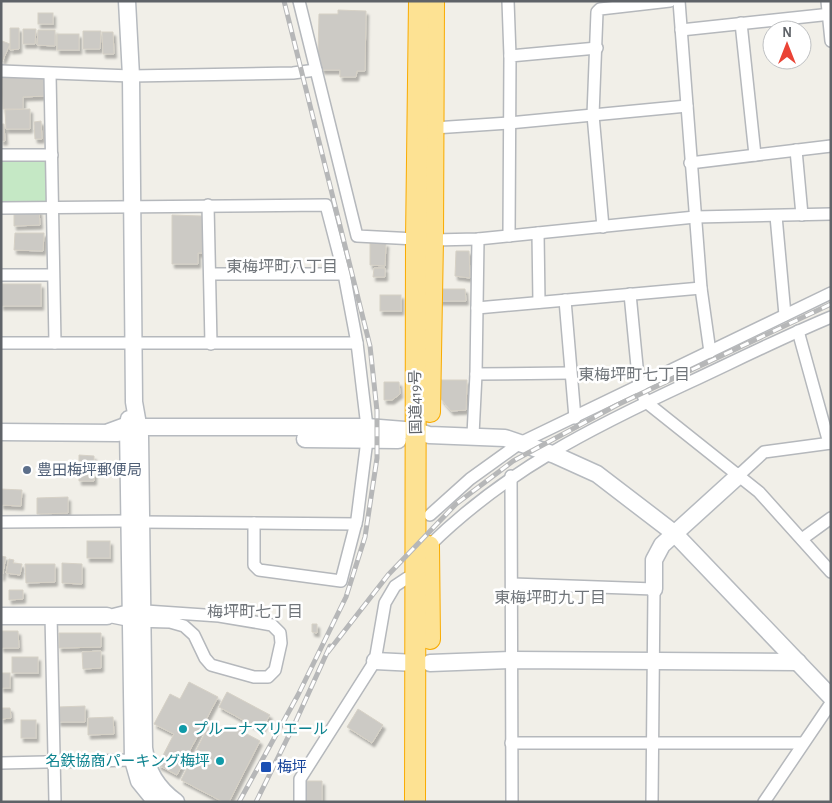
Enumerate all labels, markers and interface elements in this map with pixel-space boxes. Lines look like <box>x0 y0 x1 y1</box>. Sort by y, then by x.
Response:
north arrow <box>762 20 812 70</box>
text: N <box>782 26 792 40</box>
district label: 東梅坪町八丁目 <box>226 258 338 275</box>
district label: 東梅坪町七丁目 <box>578 366 690 383</box>
street label: 国道419号 <box>407 370 424 434</box>
place label: 豊田梅坪郵便局 <box>37 461 142 478</box>
marker: 豊田梅坪郵便局 <box>21 464 33 476</box>
district label: 東梅坪町九丁目 <box>494 589 606 606</box>
district label: 梅坪町七丁目 <box>207 603 303 620</box>
place label: プルーナマリエール <box>193 721 328 737</box>
marker: プルーナマリエール <box>177 723 189 735</box>
place label: 名鉄協商パーキング梅坪 <box>45 752 210 769</box>
marker: 名鉄協商パーキング梅坪 <box>214 755 226 767</box>
place label: 梅坪 <box>277 758 307 775</box>
marker: 梅坪 <box>259 760 273 774</box>

